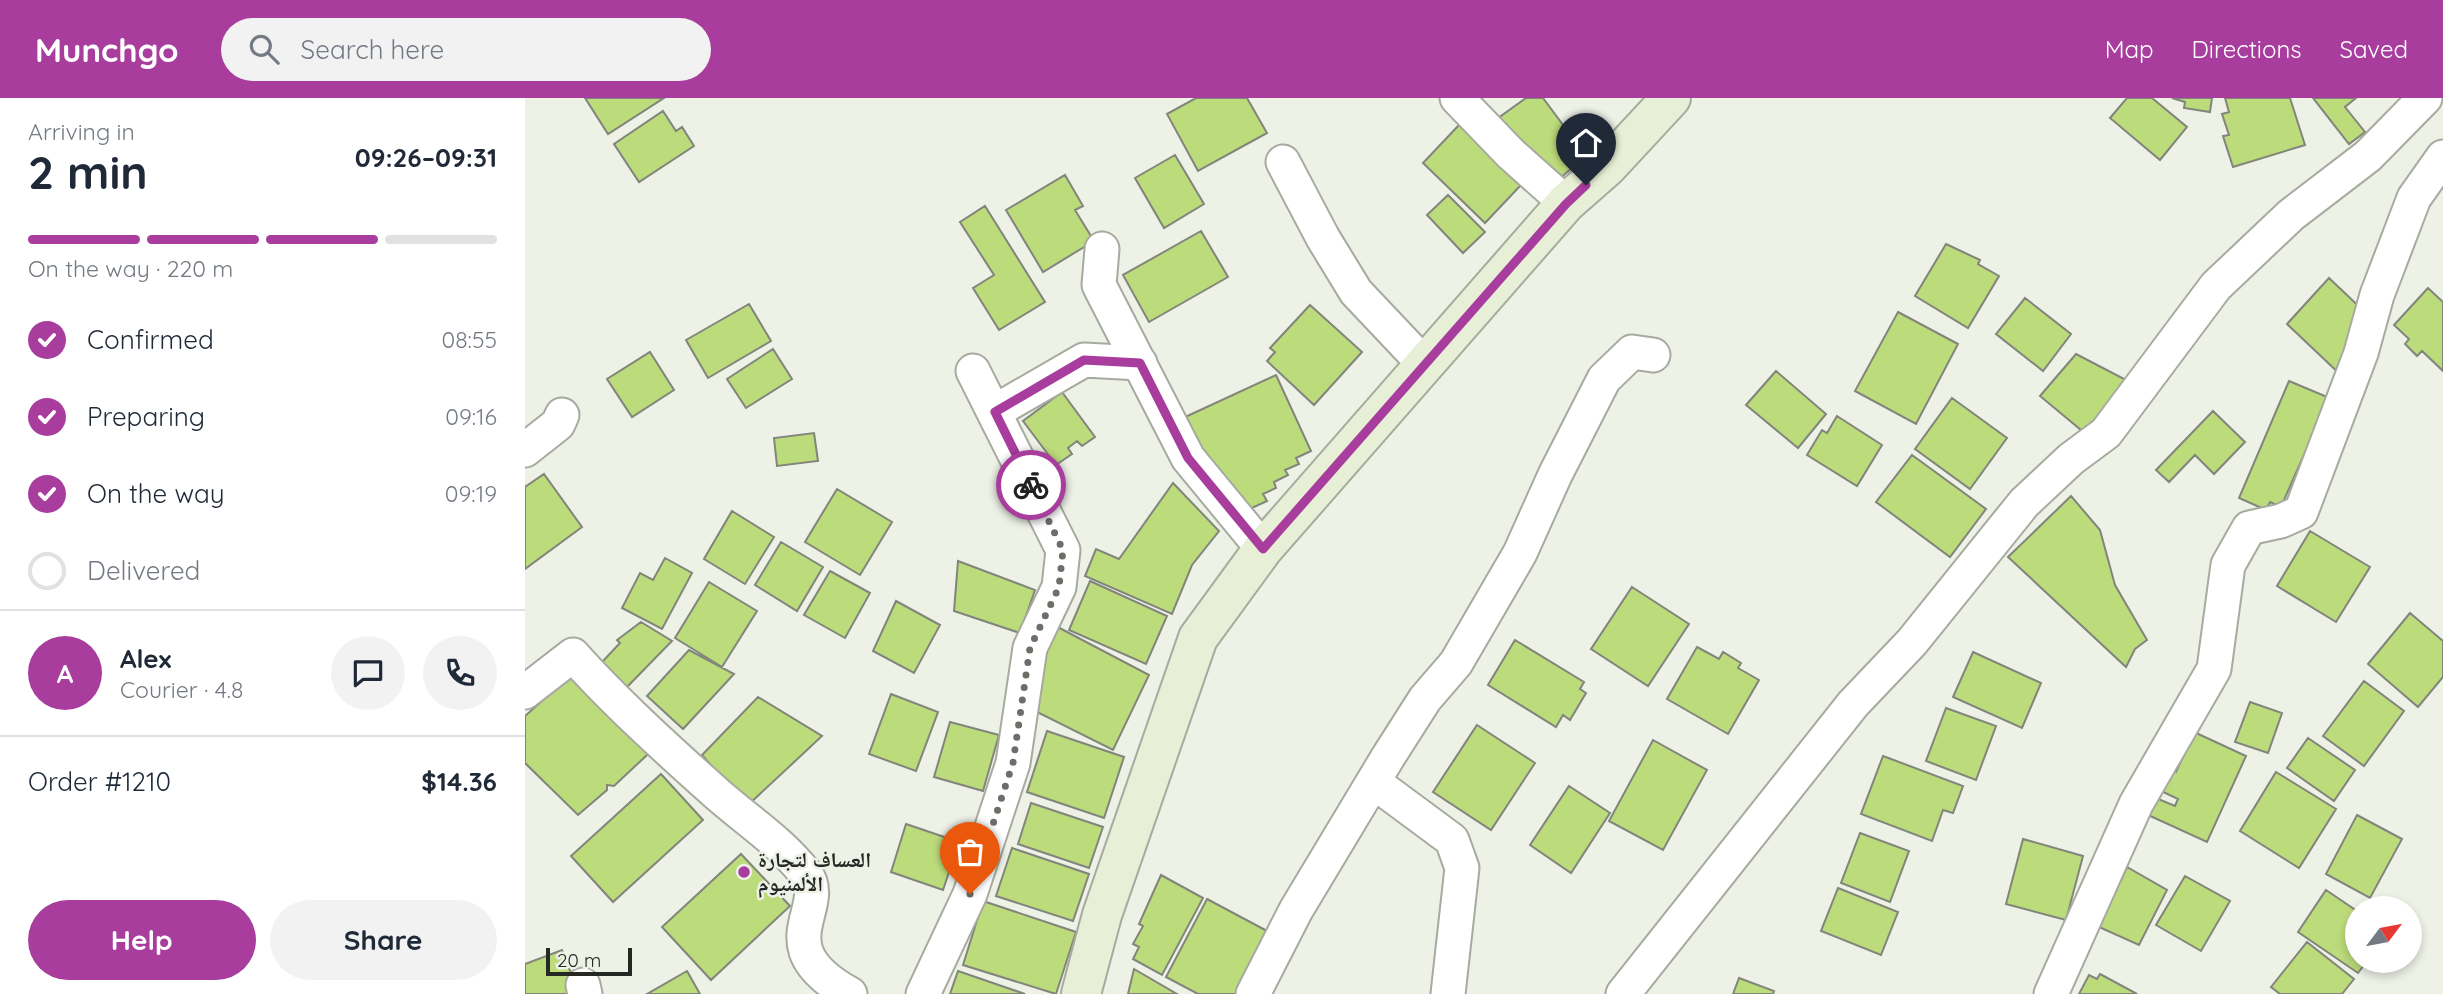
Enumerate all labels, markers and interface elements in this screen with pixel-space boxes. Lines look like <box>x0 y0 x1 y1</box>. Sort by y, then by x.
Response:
search box <box>221 18 711 81</box>
text: Munchgo <box>35 29 179 70</box>
icon: search <box>245 30 283 68</box>
text: Search here <box>301 33 444 66</box>
text: Map <box>2105 34 2154 64</box>
text: Directions <box>2192 34 2302 64</box>
text: Saved <box>2340 34 2408 64</box>
pin <box>1556 113 1616 185</box>
text: Arriving in <box>28 117 135 146</box>
icon: home <box>1567 124 1605 162</box>
text: 09:26–09:31 <box>355 141 497 174</box>
text: 2 min <box>28 143 148 201</box>
text: On the way · 220 m <box>28 254 233 283</box>
icon: check <box>28 321 66 359</box>
text: Confirmed <box>87 323 214 356</box>
text: 08:55 <box>442 325 497 354</box>
icon: check <box>28 398 66 436</box>
text: Preparing <box>87 400 205 433</box>
text: 09:16 <box>445 402 497 431</box>
courier <box>996 450 1066 520</box>
icon: bike <box>1012 466 1050 504</box>
icon: check <box>28 475 66 513</box>
text: On the way <box>87 477 225 510</box>
text: 09:19 <box>445 479 497 508</box>
text: Delivered <box>87 554 200 587</box>
button: chat <box>331 636 405 710</box>
button: phone <box>423 636 497 710</box>
text: Alex <box>120 642 171 675</box>
text: A <box>57 657 73 690</box>
text: Courier · 4.8 <box>120 675 243 704</box>
text: Order #1210 <box>28 765 171 798</box>
text: $14.36 <box>421 765 497 798</box>
pin <box>940 822 1000 894</box>
icon: bag <box>951 833 989 871</box>
place label: العساف لتجارة الألمنيوم <box>758 846 871 898</box>
marker: العساف لتجارة الألمنيوم <box>736 864 752 880</box>
north arrow <box>2345 896 2422 973</box>
map controls <box>2345 896 2422 973</box>
button: Help <box>28 900 256 980</box>
button: Share <box>270 900 497 980</box>
scale bar <box>546 945 632 977</box>
text: 20 m <box>557 948 601 972</box>

